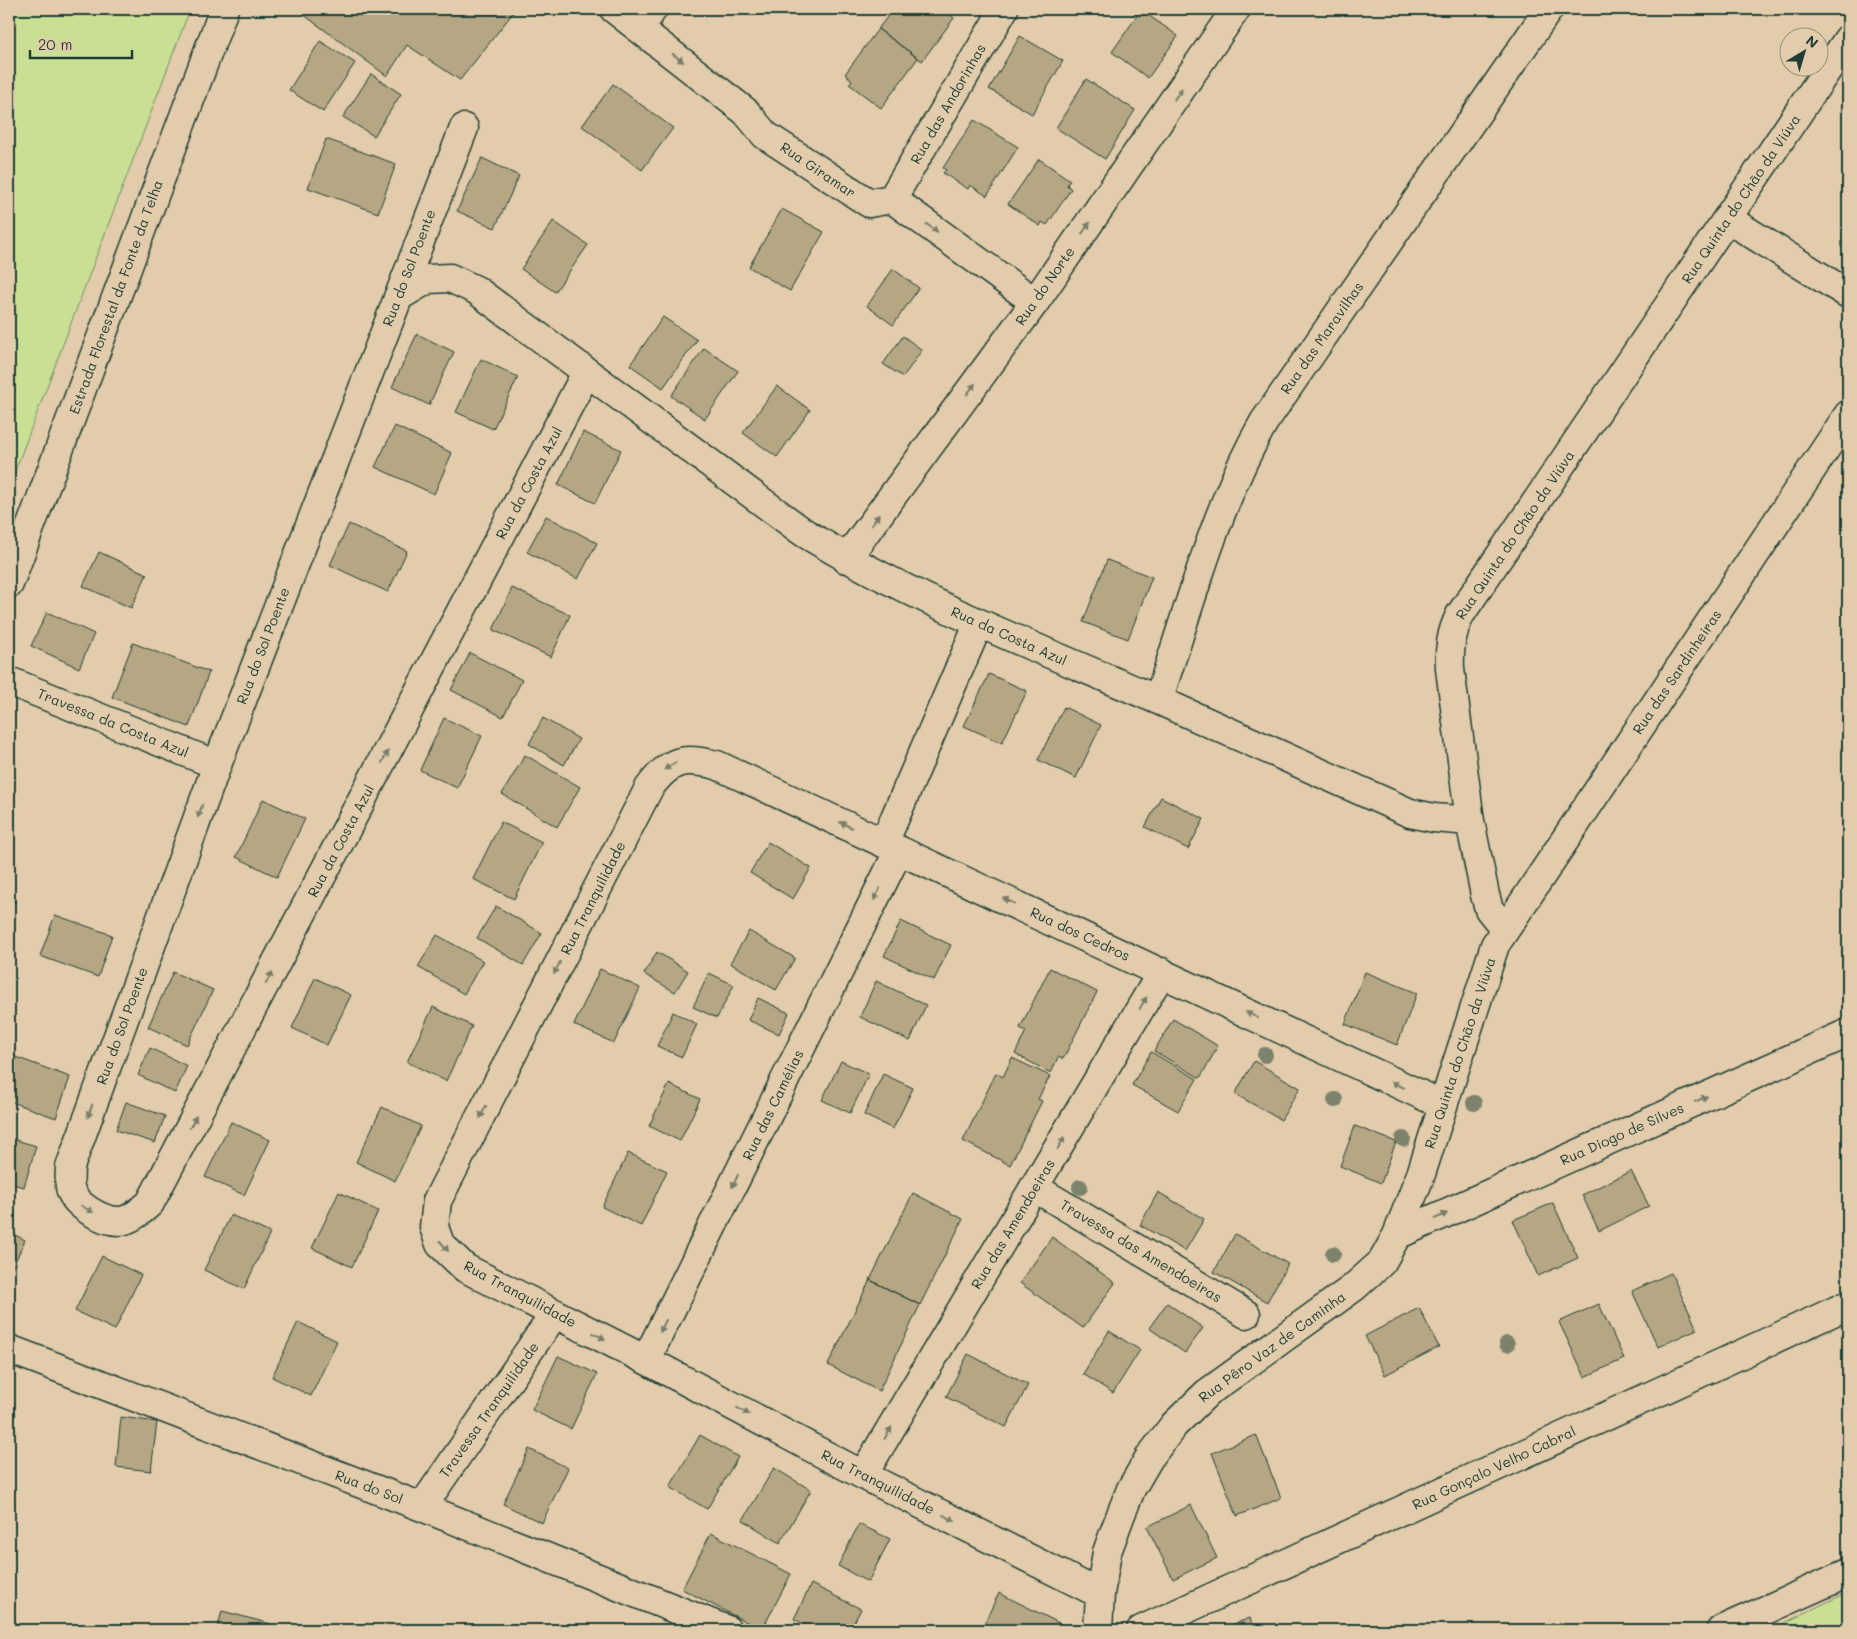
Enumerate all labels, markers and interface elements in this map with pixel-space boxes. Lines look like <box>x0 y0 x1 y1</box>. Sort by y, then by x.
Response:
scale bar <box>30 28 132 60</box>
north arrow <box>1780 28 1830 78</box>
text: N <box>1802 31 1822 52</box>
text: 20 m <box>38 34 72 54</box>
street label: Rua das Andorinhas <box>905 40 990 167</box>
one-way arrow <box>671 52 684 63</box>
one-way arrow <box>1173 87 1183 101</box>
street label: Rua Quinta do Chão da Viúva <box>1677 110 1804 287</box>
street label: Rua Giramar <box>777 137 860 202</box>
street label: Estrada Florestal da Fonte da Telha <box>64 177 167 416</box>
street label: Rua do Sol Poente <box>377 207 440 329</box>
one-way arrow <box>1081 221 1090 235</box>
one-way arrow <box>925 223 939 233</box>
street label: Rua do Norte <box>1010 243 1079 329</box>
street label: Rua das Maravilhas <box>1276 278 1368 398</box>
one-way arrow <box>966 382 976 396</box>
street label: Rua da Costa Azul <box>491 423 566 542</box>
street label: Rua Quinta do Chão da Viúva <box>1451 446 1578 623</box>
one-way arrow <box>870 513 880 527</box>
street label: Rua do Sol Poente <box>231 585 294 707</box>
street label: Rua da Costa Azul <box>948 601 1070 670</box>
street label: Rua das Sardinheiras <box>1628 606 1725 738</box>
street label: Travessa da Costa Azul <box>35 683 192 762</box>
one-way arrow <box>381 750 389 764</box>
one-way arrow <box>663 762 677 771</box>
street label: Rua da Costa Azul <box>303 781 378 900</box>
one-way arrow <box>196 803 203 818</box>
one-way arrow <box>839 821 853 829</box>
street label: Rua Tranquilidade <box>556 838 629 958</box>
one-way arrow <box>873 887 881 901</box>
one-way arrow <box>1002 897 1016 905</box>
street label: Rua dos Cedros <box>1027 902 1133 965</box>
street label: Rua Quinta do Chão da Viúva <box>1420 955 1499 1151</box>
one-way arrow <box>553 960 561 975</box>
street label: Rua do Sol Poente <box>91 964 152 1087</box>
one-way arrow <box>265 971 273 986</box>
one-way arrow <box>1139 997 1148 1010</box>
one-way arrow <box>1244 1011 1259 1019</box>
street label: Rua das Camélias <box>738 1046 808 1163</box>
one-way arrow <box>1391 1081 1405 1089</box>
one-way arrow <box>1694 1095 1708 1103</box>
street label: Rua Diogo de Silves <box>1557 1098 1687 1169</box>
one-way arrow <box>86 1104 93 1119</box>
one-way arrow <box>479 1105 487 1119</box>
one-way arrow <box>189 1115 197 1129</box>
one-way arrow <box>1056 1137 1065 1150</box>
street label: Rua das Amendoeiras <box>966 1155 1059 1292</box>
one-way arrow <box>731 1173 739 1188</box>
street label: Travessa das Amendoeiras <box>1057 1195 1226 1306</box>
one-way arrow <box>81 1204 94 1213</box>
one-way arrow <box>1434 1211 1448 1219</box>
one-way arrow <box>439 1240 449 1253</box>
street label: Rua Tranquilidade <box>461 1256 580 1331</box>
street label: Rua Pêro Vaz de Caminha <box>1194 1287 1349 1406</box>
one-way arrow <box>659 1319 667 1333</box>
one-way arrow <box>592 1332 606 1340</box>
street label: Travessa Tranquilidade <box>434 1338 543 1481</box>
one-way arrow <box>735 1407 750 1415</box>
street label: Rua Gonçalo Velho Cabral <box>1409 1421 1579 1514</box>
one-way arrow <box>884 1427 893 1440</box>
street label: Rua Tranquilidade <box>818 1445 938 1518</box>
street label: Rua do Sol <box>333 1465 406 1508</box>
one-way arrow <box>942 1514 956 1522</box>

